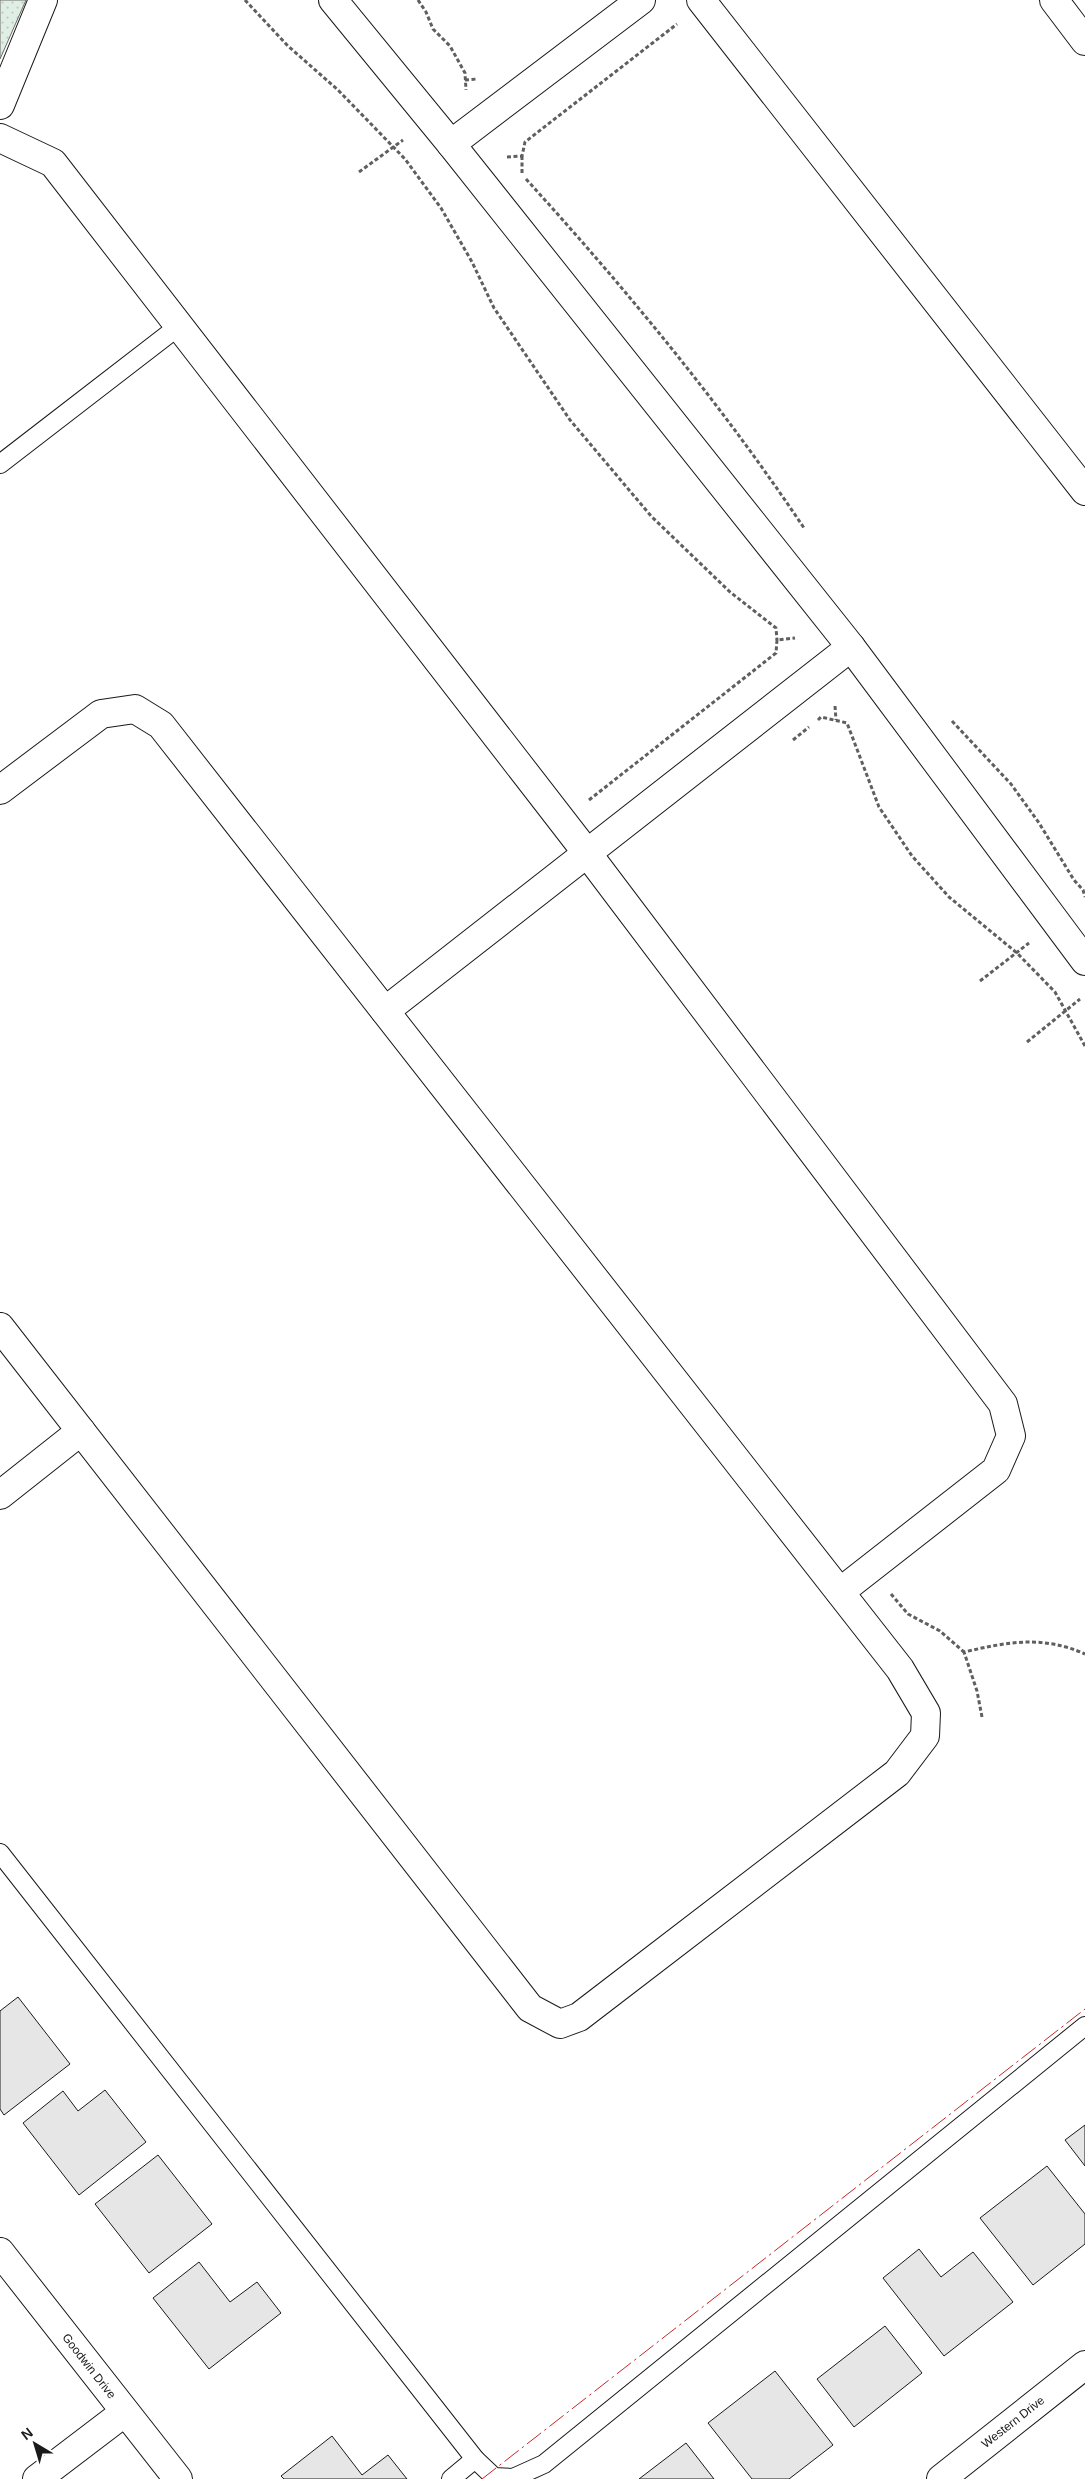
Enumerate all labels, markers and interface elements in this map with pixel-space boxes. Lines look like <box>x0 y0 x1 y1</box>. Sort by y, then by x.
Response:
street label: Goodwin Drive <box>59 2331 119 2402</box>
street label: Western Drive <box>979 2393 1047 2451</box>
north arrow <box>10 2419 60 2469</box>
text: N <box>18 2424 36 2443</box>

